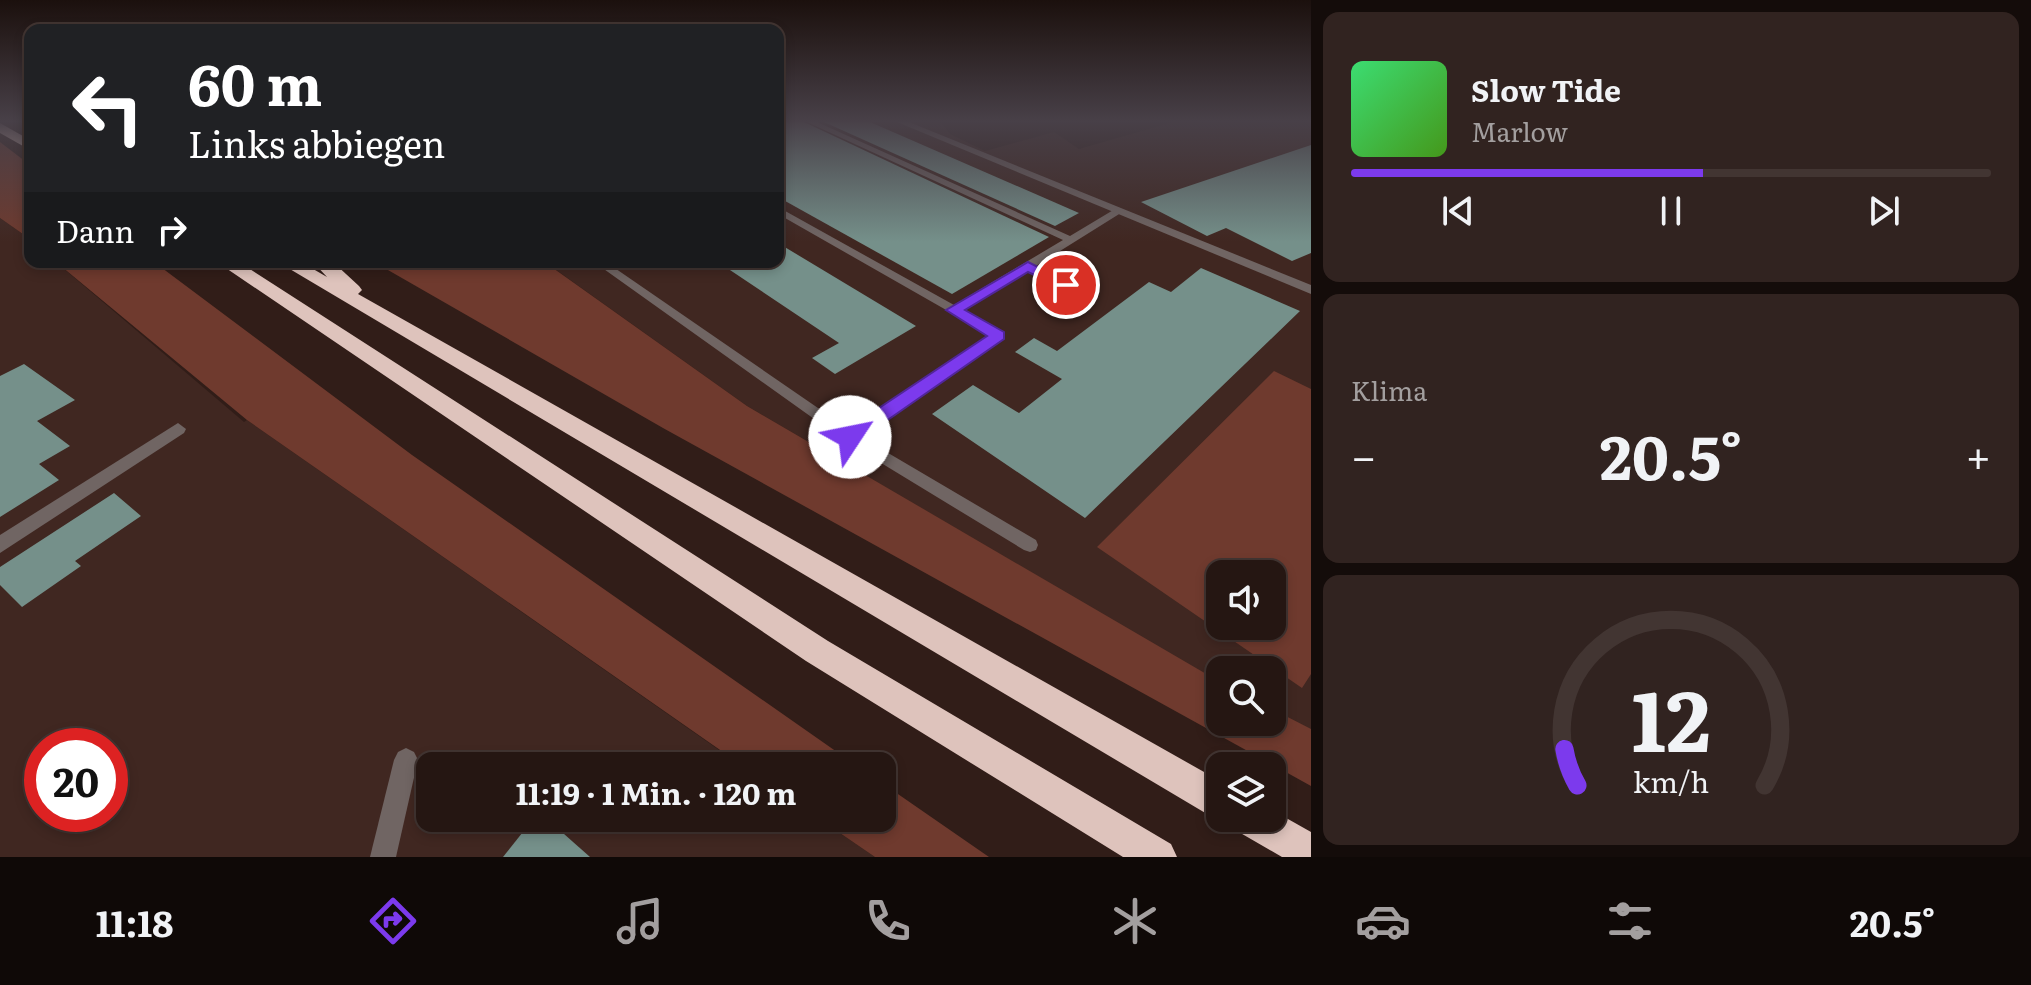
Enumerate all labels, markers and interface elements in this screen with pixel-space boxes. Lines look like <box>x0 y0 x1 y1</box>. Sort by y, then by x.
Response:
text: 60 m <box>188 40 322 123</box>
icon: left <box>56 56 160 160</box>
text: Slow Tide <box>1471 67 1621 111</box>
text: Marlow <box>1471 111 1568 150</box>
text: Links abbiegen <box>188 116 445 169</box>
icon: previous <box>1436 189 1480 233</box>
icon: pause <box>1649 189 1693 233</box>
icon: next <box>1862 189 1906 233</box>
text: Dann <box>56 208 134 252</box>
icon: right <box>150 208 194 252</box>
pin <box>1032 251 1100 319</box>
icon: arrive <box>1044 263 1088 307</box>
text: Klima <box>1351 370 1427 409</box>
position arrow <box>808 395 892 479</box>
text: 20.5° <box>1600 409 1742 498</box>
text: − <box>1351 421 1377 487</box>
text: + <box>1965 421 1991 487</box>
map controls <box>1206 560 1286 832</box>
button: sound <box>1206 560 1286 640</box>
text: 12 <box>1631 654 1711 778</box>
button: search <box>1206 656 1286 736</box>
speed limit sign: 20 <box>24 728 128 832</box>
button: layers <box>1206 752 1286 832</box>
text: km/h <box>1633 759 1709 802</box>
text: 11:19 · 1 Min. · 120 m <box>516 770 796 814</box>
icon: directions <box>365 893 421 949</box>
icon: music <box>612 893 668 949</box>
icon: phone <box>860 893 916 949</box>
icon: climate <box>1107 893 1163 949</box>
icon: car <box>1355 893 1411 949</box>
icon: filters <box>1602 893 1658 949</box>
text: 11:18 <box>96 895 173 948</box>
text: 20.5° <box>1850 895 1935 948</box>

